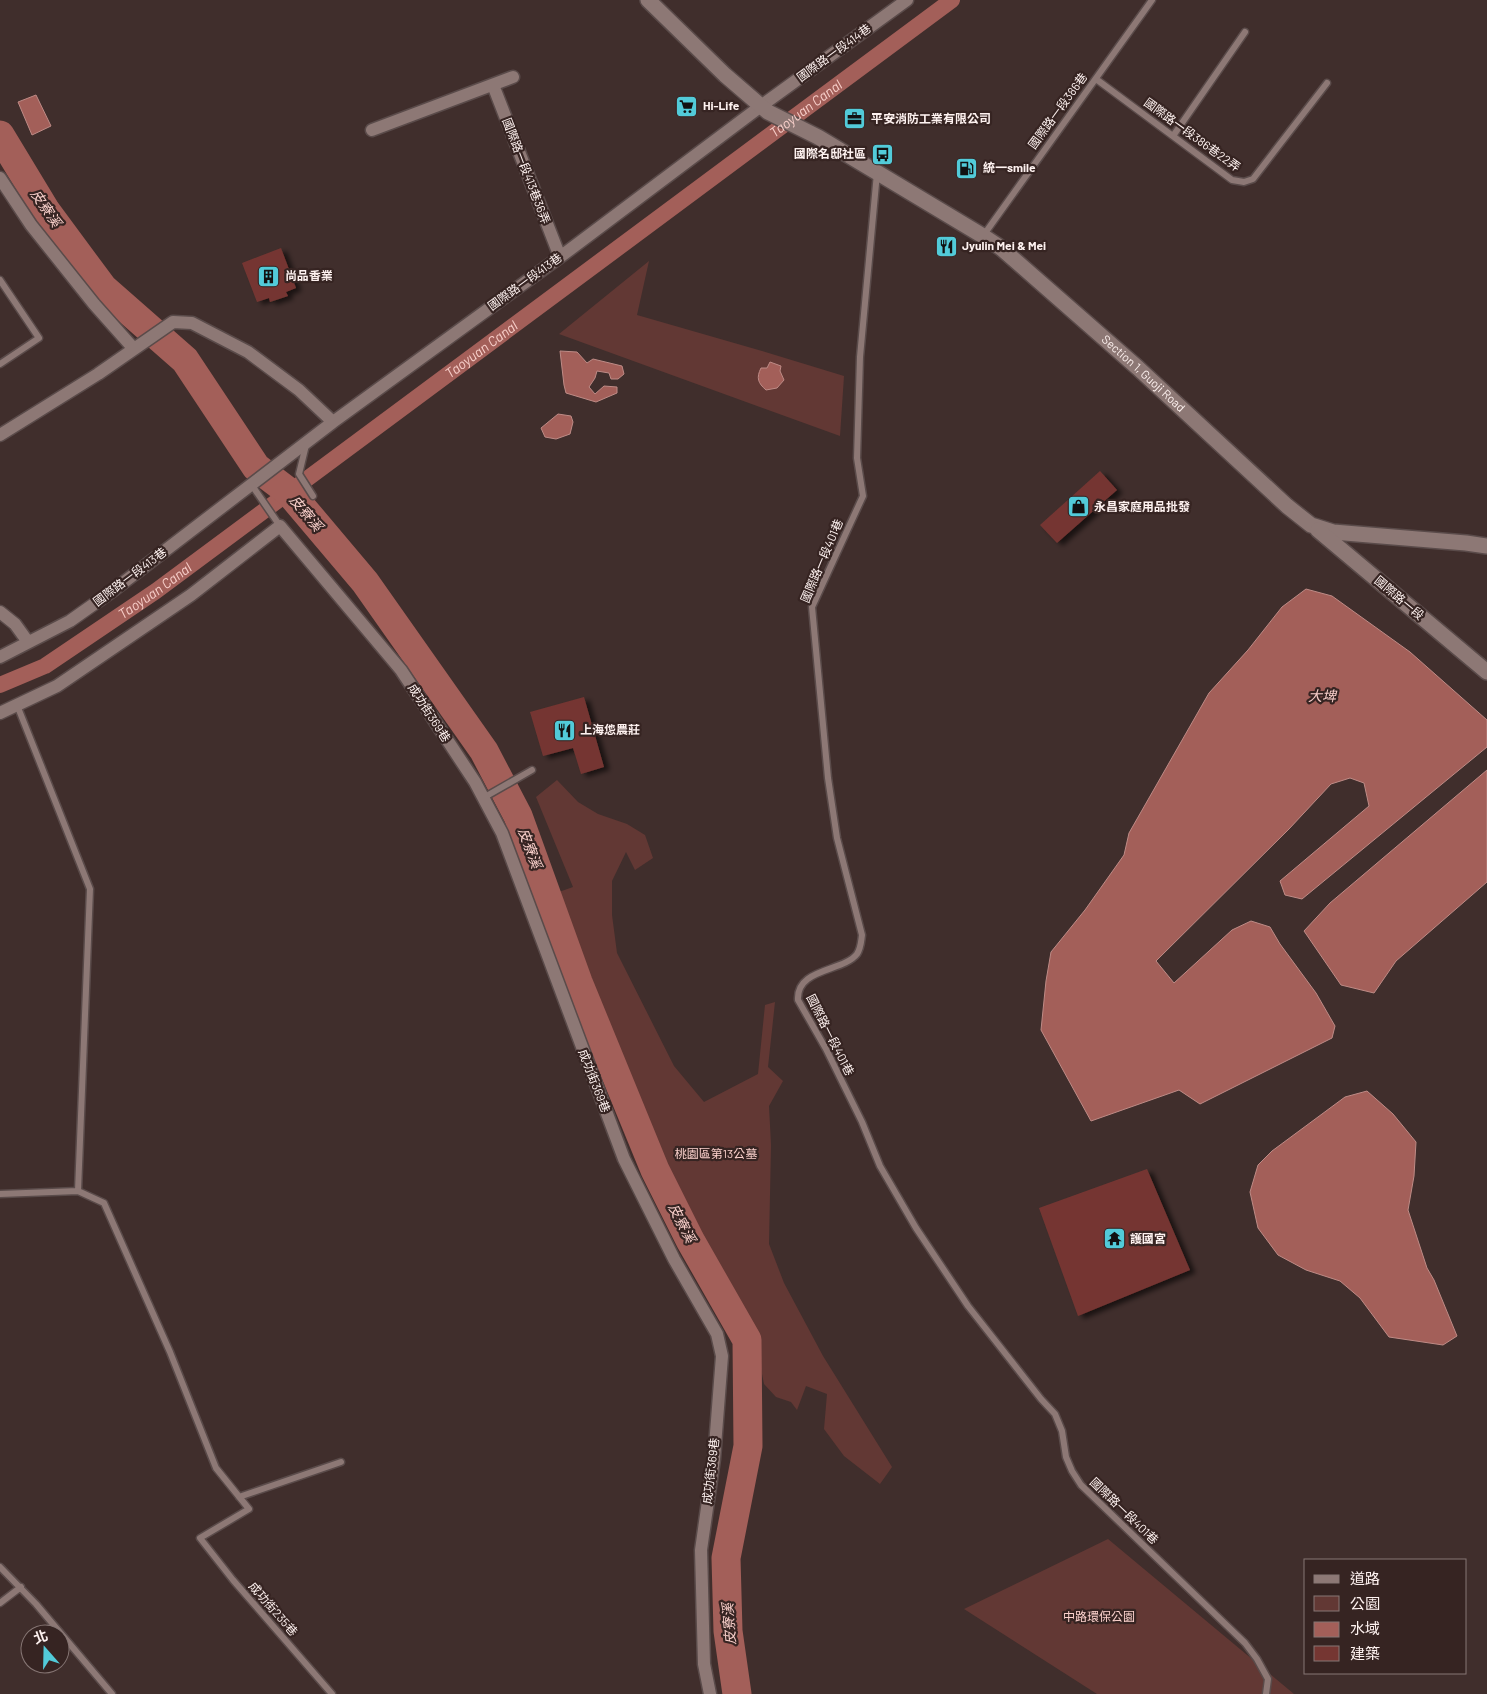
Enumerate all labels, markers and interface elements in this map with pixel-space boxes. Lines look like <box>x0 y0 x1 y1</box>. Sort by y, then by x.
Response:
street label: 國際路一段414巷 <box>794 21 873 84</box>
street label: 國際路一段386巷 <box>1025 70 1089 151</box>
water label: Taoyuan Canal <box>766 76 845 141</box>
supermarket icon: Hi-Life <box>675 94 699 118</box>
street label: 國際路一段386巷22弄 <box>1142 95 1243 174</box>
place label: Hi-Life <box>703 98 740 112</box>
office icon: 平安消防工業有限公司 <box>843 107 867 131</box>
place label: 平安消防工業有限公司 <box>871 111 991 125</box>
street label: 國際路一段413巷36弄 <box>500 116 554 226</box>
bus stop icon: 國際名邸社區 <box>870 142 894 166</box>
place label: 國際名邸社區 <box>794 146 866 160</box>
fuel station icon: 統一smile <box>955 156 979 180</box>
place label: 統一smile <box>983 160 1036 174</box>
water label: 皮寮溪 <box>28 186 66 232</box>
restaurant icon: Jyulin Mei & Mei <box>934 234 958 258</box>
place label: Jyulin Mei & Mei <box>962 238 1046 252</box>
street label: 國際路一段413巷 <box>485 250 564 313</box>
building icon: 尚品香業 <box>257 264 281 288</box>
place label: 尚品香業 <box>285 268 333 282</box>
water label: Taoyuan Canal <box>441 317 521 381</box>
street label: Section 1, Guoji Road <box>1099 332 1189 414</box>
water label: 皮寮溪 <box>286 491 328 536</box>
shop icon: 永昌家庭用品批發 <box>1066 495 1090 519</box>
place label: 永昌家庭用品批發 <box>1094 499 1190 513</box>
street label: 國際路一段401巷 <box>797 517 845 604</box>
street label: 國際路一段413巷 <box>90 544 169 608</box>
water label: Taoyuan Canal <box>115 559 195 622</box>
street label: 國際路一段 <box>1372 573 1427 622</box>
street label: 成功街369巷 <box>406 681 454 744</box>
water label: 大埤 <box>1308 687 1338 704</box>
restaurant icon: 上海怹農莊 <box>552 718 576 742</box>
place label: 上海怹農莊 <box>580 722 640 736</box>
water label: 皮寮溪 <box>515 825 546 872</box>
street label: 國際路一段401巷 <box>804 992 857 1077</box>
street label: 成功街369巷 <box>576 1047 613 1114</box>
park label: 桃園區第13公墓 <box>675 1146 757 1160</box>
water label: 皮寮溪 <box>665 1200 700 1247</box>
temple icon: 護國宮 <box>1102 1227 1126 1251</box>
place label: 護國宮 <box>1130 1231 1166 1245</box>
street label: 成功街369巷 <box>699 1437 721 1505</box>
street label: 國際路一段401巷 <box>1088 1474 1162 1546</box>
legend <box>1304 1559 1467 1674</box>
text: 道路 <box>1350 1569 1380 1587</box>
street label: 成功街235巷 <box>247 1579 301 1638</box>
text: 公園 <box>1350 1594 1380 1612</box>
water label: 皮寮溪 <box>718 1600 738 1646</box>
park label: 中路環保公園 <box>1063 1609 1135 1623</box>
text: 水域 <box>1350 1619 1380 1637</box>
north arrow <box>20 1624 70 1674</box>
text: 北 <box>31 1626 50 1647</box>
text: 建築 <box>1350 1644 1380 1662</box>

